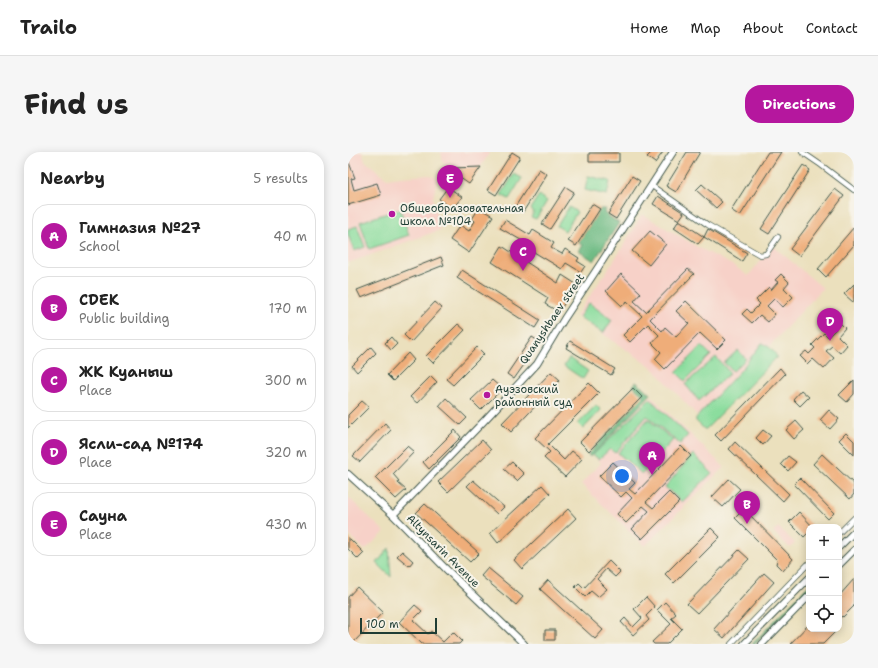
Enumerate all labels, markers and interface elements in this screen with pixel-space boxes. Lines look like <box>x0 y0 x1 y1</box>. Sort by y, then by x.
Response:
text: Trailo <box>20 15 77 40</box>
text: Home <box>630 19 669 37</box>
text: Map <box>691 19 721 37</box>
text: About <box>743 19 784 37</box>
text: Contact <box>806 19 858 37</box>
text: Find us <box>24 85 129 123</box>
button: Directions <box>745 85 854 123</box>
pin: E <box>437 165 463 198</box>
text: Nearby <box>40 167 105 189</box>
text: 5 results <box>253 170 308 187</box>
place label: Общеобразовательная школа №104 <box>400 201 524 229</box>
marker: Общеобразовательная школа №104 <box>387 209 397 219</box>
text: Гимназия №27 <box>79 218 201 238</box>
text: A <box>49 228 59 245</box>
text: 40 m <box>273 228 307 245</box>
text: School <box>79 238 120 255</box>
pin: C <box>510 238 536 271</box>
street label: Quanyshbaev street <box>516 271 588 367</box>
text: CDEK <box>79 290 119 310</box>
text: B <box>50 300 58 317</box>
text: 170 m <box>269 300 307 317</box>
pin: D <box>817 308 843 341</box>
text: Public building <box>79 310 170 327</box>
text: ЖК Куаныш <box>79 362 173 382</box>
text: C <box>50 372 58 389</box>
text: 300 m <box>264 372 307 389</box>
text: Place <box>79 382 112 399</box>
place label: Ауэзовский районный суд <box>495 382 572 410</box>
marker: Ауэзовский районный суд <box>482 390 492 400</box>
text: Ясли-сад №174 <box>79 434 203 454</box>
pin: A <box>639 442 665 475</box>
text: D <box>49 444 59 461</box>
text: 320 m <box>265 444 307 461</box>
text: Place <box>79 454 112 471</box>
your location <box>612 466 632 486</box>
pin: B <box>734 491 760 524</box>
text: Сауна <box>79 506 127 526</box>
street label: Altynsarin Avenue <box>403 511 483 591</box>
text: E <box>50 516 58 533</box>
text: 430 m <box>265 516 307 533</box>
map controls <box>806 524 842 632</box>
button: + <box>806 524 842 560</box>
text: Place <box>79 526 112 543</box>
button: − <box>806 560 842 596</box>
button: locate <box>806 596 842 632</box>
scale bar <box>360 616 437 635</box>
text: 100 m <box>366 617 399 632</box>

